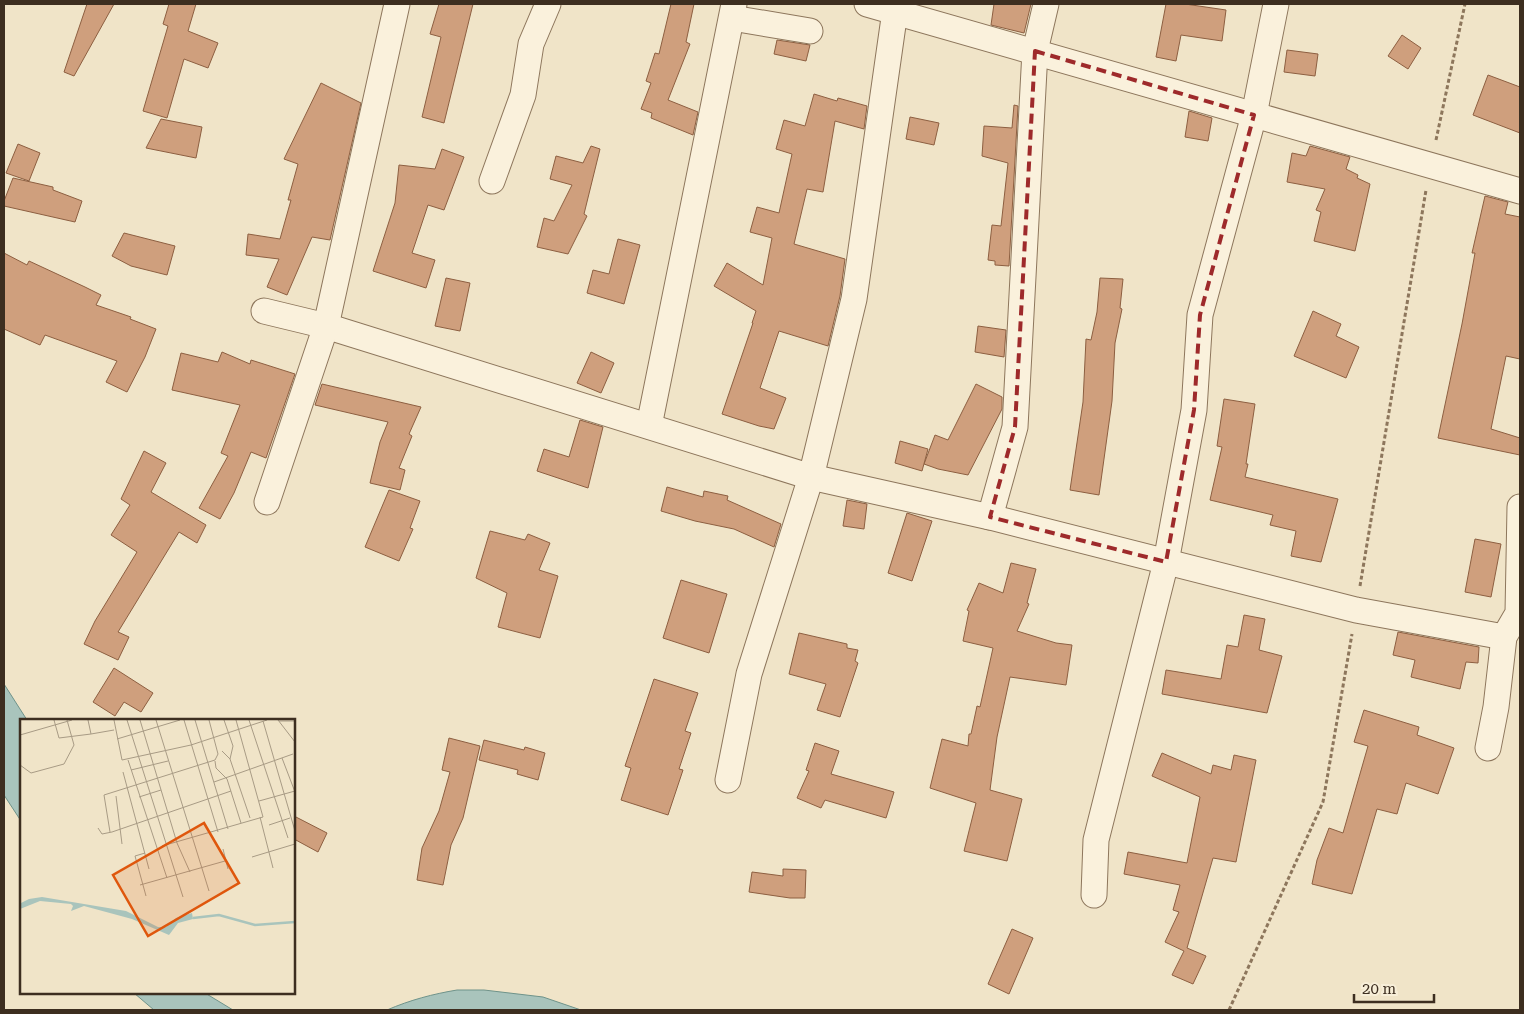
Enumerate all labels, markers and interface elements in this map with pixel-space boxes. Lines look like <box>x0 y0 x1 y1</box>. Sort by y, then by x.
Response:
inset map <box>20 719 295 994</box>
scale bar <box>1354 972 1434 1004</box>
text: 20 m <box>1362 980 1397 998</box>

